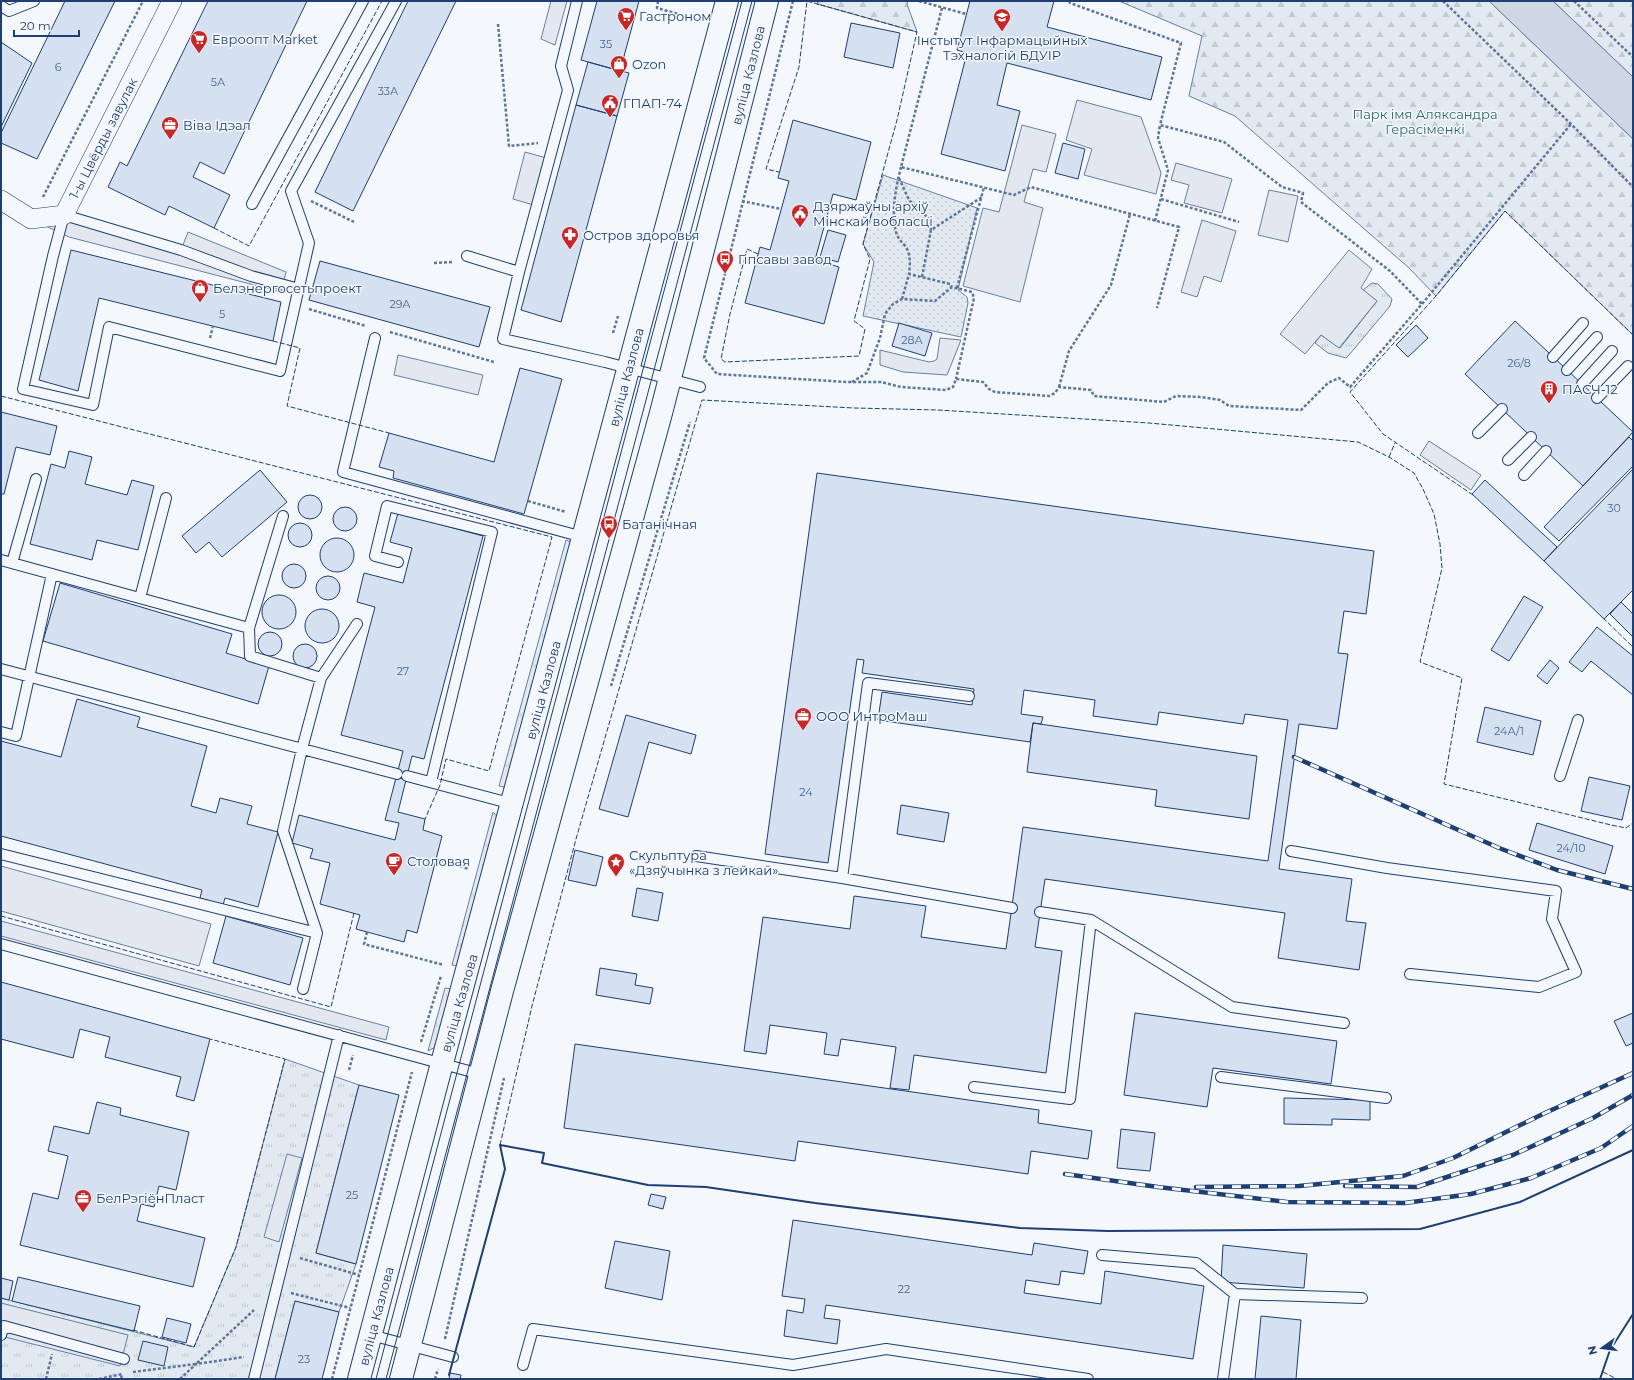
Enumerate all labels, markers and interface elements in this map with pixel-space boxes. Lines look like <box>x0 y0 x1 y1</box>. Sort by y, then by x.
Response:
supermarket icon: Гастроном <box>616 6 636 31</box>
school or university icon: Інстытут Інфармацыйных Тэхналогій БДУІР <box>992 7 1012 32</box>
place label: Гастроном <box>639 8 711 24</box>
scale bar <box>14 12 79 38</box>
text: 20 m <box>20 18 51 33</box>
street label: вуліца Казлова <box>728 24 768 126</box>
supermarket icon: Евроопт Market <box>189 29 209 54</box>
place label: Евроопт Market <box>212 31 318 47</box>
place label: Інстытут Інфармацыйных Тэхналогій БДУІР <box>917 32 1087 63</box>
house number: 35 <box>600 37 612 51</box>
shop icon: Ozon <box>609 54 629 79</box>
place label: Ozon <box>632 56 666 72</box>
house number: 6 <box>55 60 62 74</box>
street label: 1-ы Цвёрды завулак <box>66 74 141 201</box>
house number: 5А <box>211 75 226 89</box>
house number: 33А <box>378 84 399 98</box>
public building icon: ГПАП-74 <box>600 93 620 118</box>
place label: ГПАП-74 <box>623 95 682 111</box>
park label: Парк імя Аляксандра Герасіменкі <box>1353 106 1497 137</box>
office icon: Віва Ідэал <box>160 115 180 140</box>
place label: Віва Ідэал <box>183 117 251 133</box>
place label: Дзяржаўны архіў Мінскай вобласці <box>813 198 933 229</box>
public building icon: Дзяржаўны архіў Мінскай вобласці <box>790 203 810 228</box>
pharmacy icon: Остров здоровья <box>560 225 580 250</box>
place label: Остров здоровья <box>583 227 699 243</box>
bus stop icon: Гіпсавы завод <box>715 249 735 274</box>
place label: Гіпсавы завод <box>738 251 832 267</box>
shop icon: Белэнергосетьпроект <box>190 278 210 303</box>
place label: Белэнергосетьпроект <box>213 280 363 296</box>
house number: 29А <box>389 297 411 311</box>
house number: 5 <box>219 307 225 321</box>
street label: вуліца Казлова <box>605 326 647 428</box>
house number: 28А <box>901 333 924 347</box>
house number: 26/8 <box>1507 356 1531 370</box>
building icon: ПАСЧ-12 <box>1539 379 1559 404</box>
place label: ПАСЧ-12 <box>1562 381 1618 397</box>
house number: 30 <box>1607 501 1621 515</box>
bus stop icon: Батанічная <box>599 514 619 539</box>
place label: Батанічная <box>622 516 697 532</box>
street label: вуліца Казлова <box>522 639 564 741</box>
house number: 27 <box>397 664 409 678</box>
office icon: ООО ИнтроМаш <box>793 706 813 731</box>
place label: ООО ИнтроМаш <box>816 708 928 724</box>
house number: 24А/1 <box>1494 724 1524 738</box>
house number: 24 <box>799 785 813 799</box>
house number: 24/10 <box>1557 841 1585 855</box>
place label: Скульптура «Дзяўчынка з лейкай» <box>629 847 778 878</box>
cafe icon: Столовая <box>384 851 404 876</box>
place icon: Скульптура «Дзяўчынка з лейкай» <box>606 852 626 877</box>
place label: Столовая <box>407 853 470 869</box>
street label: вуліца Казлова <box>437 952 481 1054</box>
office icon: БелРэгіёнПласт <box>73 1188 93 1213</box>
house number: 25 <box>346 1188 358 1202</box>
place label: БелРэгіёнПласт <box>96 1190 205 1206</box>
street label: вуліца Казлова <box>355 1265 397 1367</box>
house number: 22 <box>898 1282 910 1296</box>
north arrow <box>1582 1328 1622 1368</box>
text: N <box>1584 1344 1600 1356</box>
house number: 23 <box>298 1352 310 1366</box>

